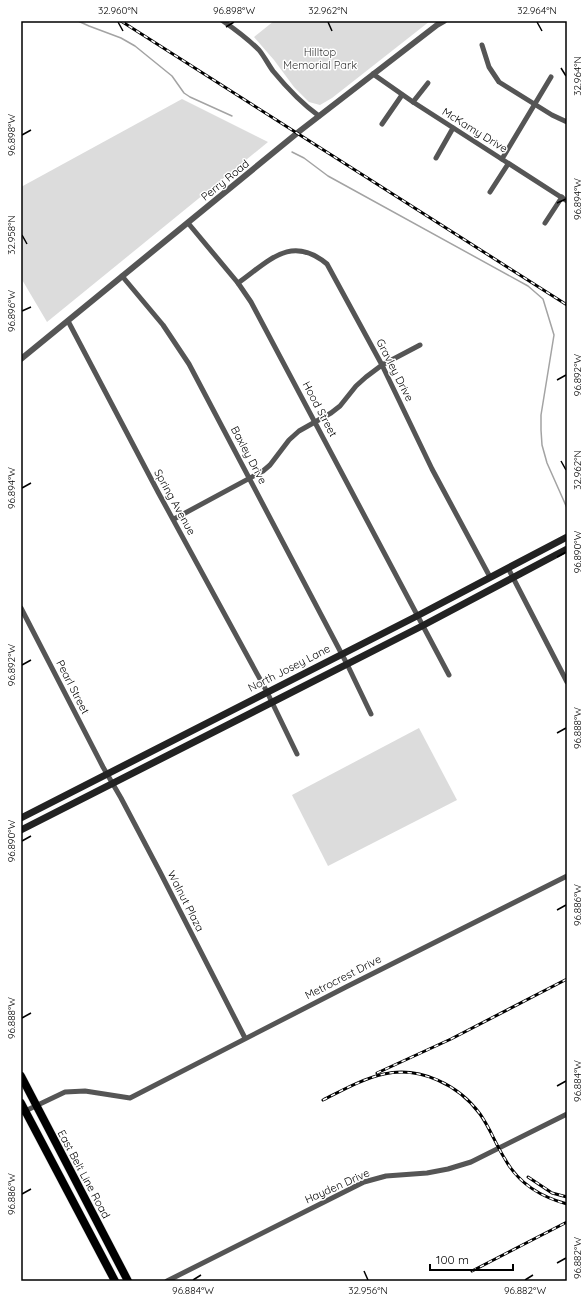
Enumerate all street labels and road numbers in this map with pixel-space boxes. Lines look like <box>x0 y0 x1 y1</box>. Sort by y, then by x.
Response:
street label: McKamy Drive <box>440 104 510 156</box>
street label: Perry Road <box>198 156 252 204</box>
street label: Gravley Drive <box>373 336 417 404</box>
street label: Hood Street <box>300 379 341 439</box>
street label: Baxley Drive <box>228 424 270 486</box>
street label: Spring Avenue <box>151 467 199 537</box>
street label: North Josey Lane <box>246 641 332 695</box>
street label: Pearl Street <box>53 657 93 717</box>
street label: Walnut Plaza <box>165 868 207 934</box>
street label: Metrocrest Drive <box>302 952 384 1002</box>
street label: East Belt Line Road <box>55 1127 113 1221</box>
street label: Hayden Drive <box>302 1165 372 1207</box>

